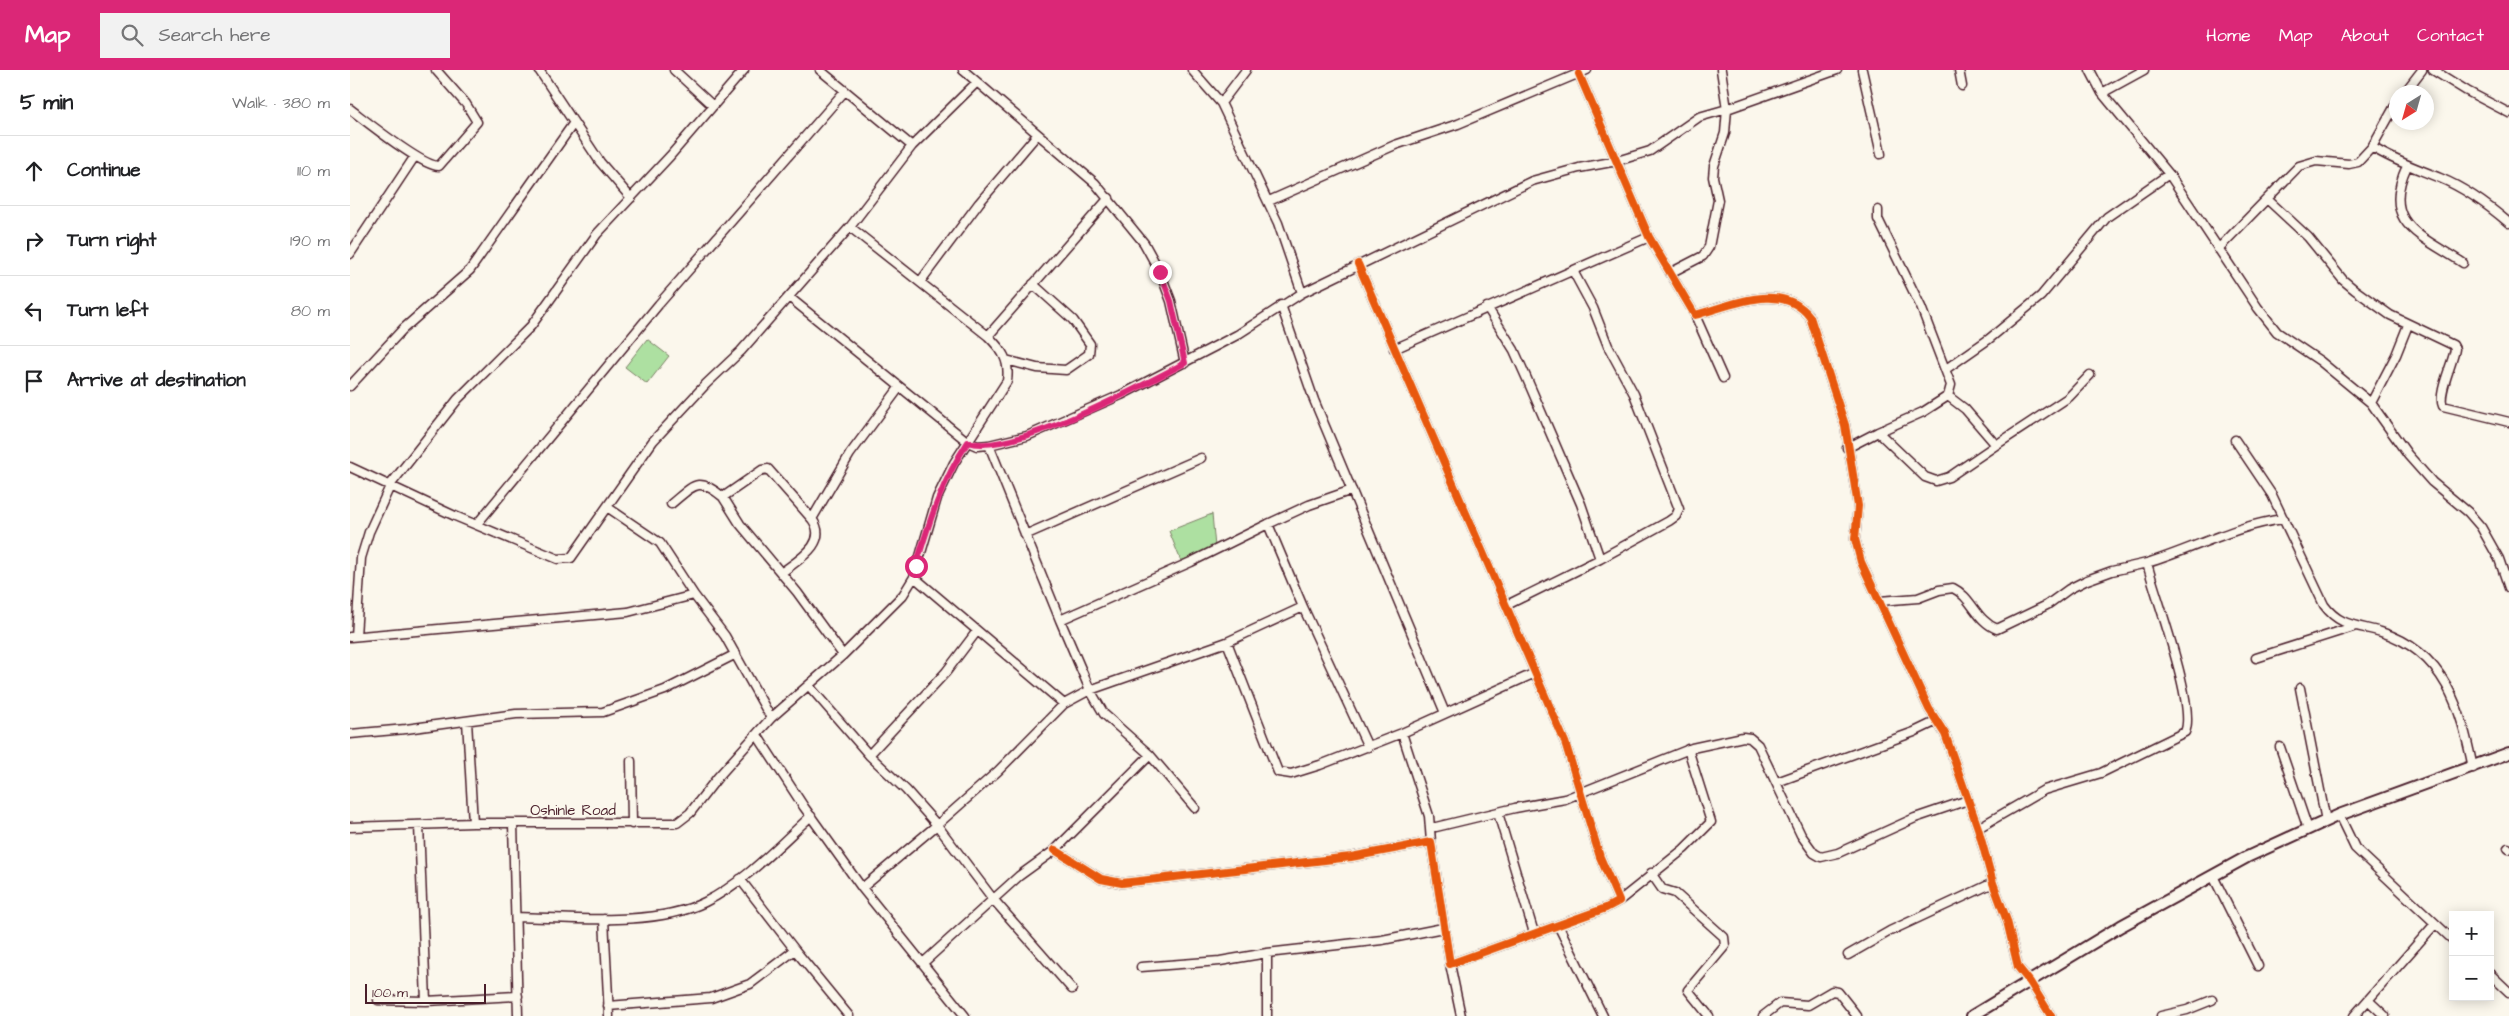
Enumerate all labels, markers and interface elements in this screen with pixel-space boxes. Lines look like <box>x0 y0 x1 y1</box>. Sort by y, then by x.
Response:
search box <box>100 13 450 58</box>
text: Map <box>25 18 70 52</box>
icon: search <box>118 21 146 49</box>
text: Search here <box>158 22 271 49</box>
text: Home <box>2206 23 2251 48</box>
text: Map <box>2279 23 2313 48</box>
text: About <box>2341 23 2389 48</box>
text: Contact <box>2417 23 2484 48</box>
north arrow <box>2389 85 2434 130</box>
text: 5 min <box>20 88 73 117</box>
text: Walk · 380 m <box>232 92 330 114</box>
icon: ahead <box>20 157 48 185</box>
text: Continue <box>67 157 141 184</box>
text: 110 m <box>297 160 330 182</box>
icon: right <box>20 227 48 255</box>
text: Turn right <box>67 227 156 254</box>
text: 190 m <box>290 230 330 252</box>
route end <box>1149 261 1172 284</box>
icon: left <box>20 297 48 325</box>
text: Turn left <box>67 297 148 324</box>
text: 80 m <box>291 300 330 322</box>
icon: arrive <box>20 367 48 395</box>
text: Arrive at destination <box>67 367 246 394</box>
route start <box>905 555 928 578</box>
street label: Oshinle Road <box>530 800 616 821</box>
map controls <box>2449 911 2494 1001</box>
button: + <box>2449 911 2494 956</box>
button: − <box>2449 956 2494 1001</box>
scale bar <box>365 981 486 1004</box>
text: 100 m <box>372 983 408 1003</box>

